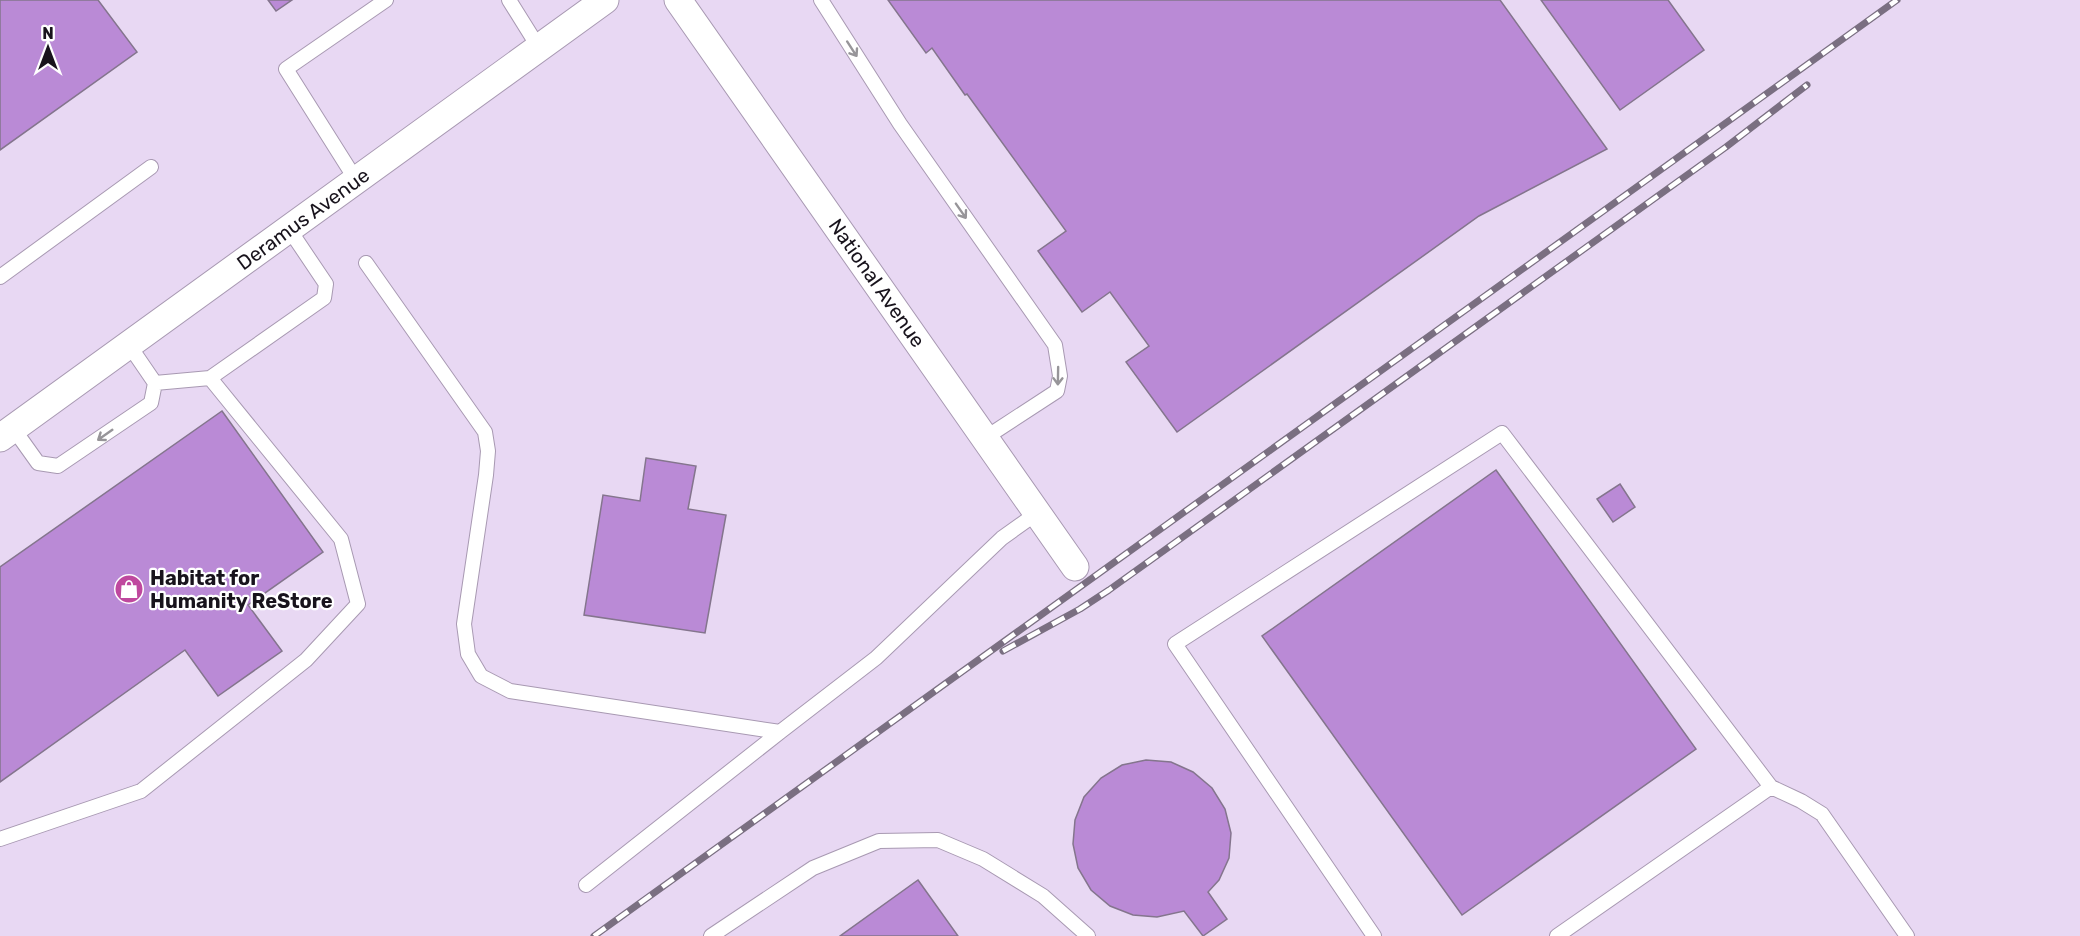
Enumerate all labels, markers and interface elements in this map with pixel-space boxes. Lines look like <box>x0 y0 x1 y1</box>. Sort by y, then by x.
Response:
north arrow <box>18 18 78 78</box>
text: N <box>42 24 54 43</box>
one-way arrow <box>847 40 859 57</box>
street label: Deramus Avenue <box>232 163 374 275</box>
one-way arrow <box>955 202 967 219</box>
street label: National Avenue <box>824 214 930 352</box>
one-way arrow <box>1053 366 1064 385</box>
one-way arrow <box>97 429 113 441</box>
place label: Habitat for Humanity ReStore <box>150 566 333 613</box>
shop icon: Habitat for Humanity ReStore <box>113 573 145 605</box>

